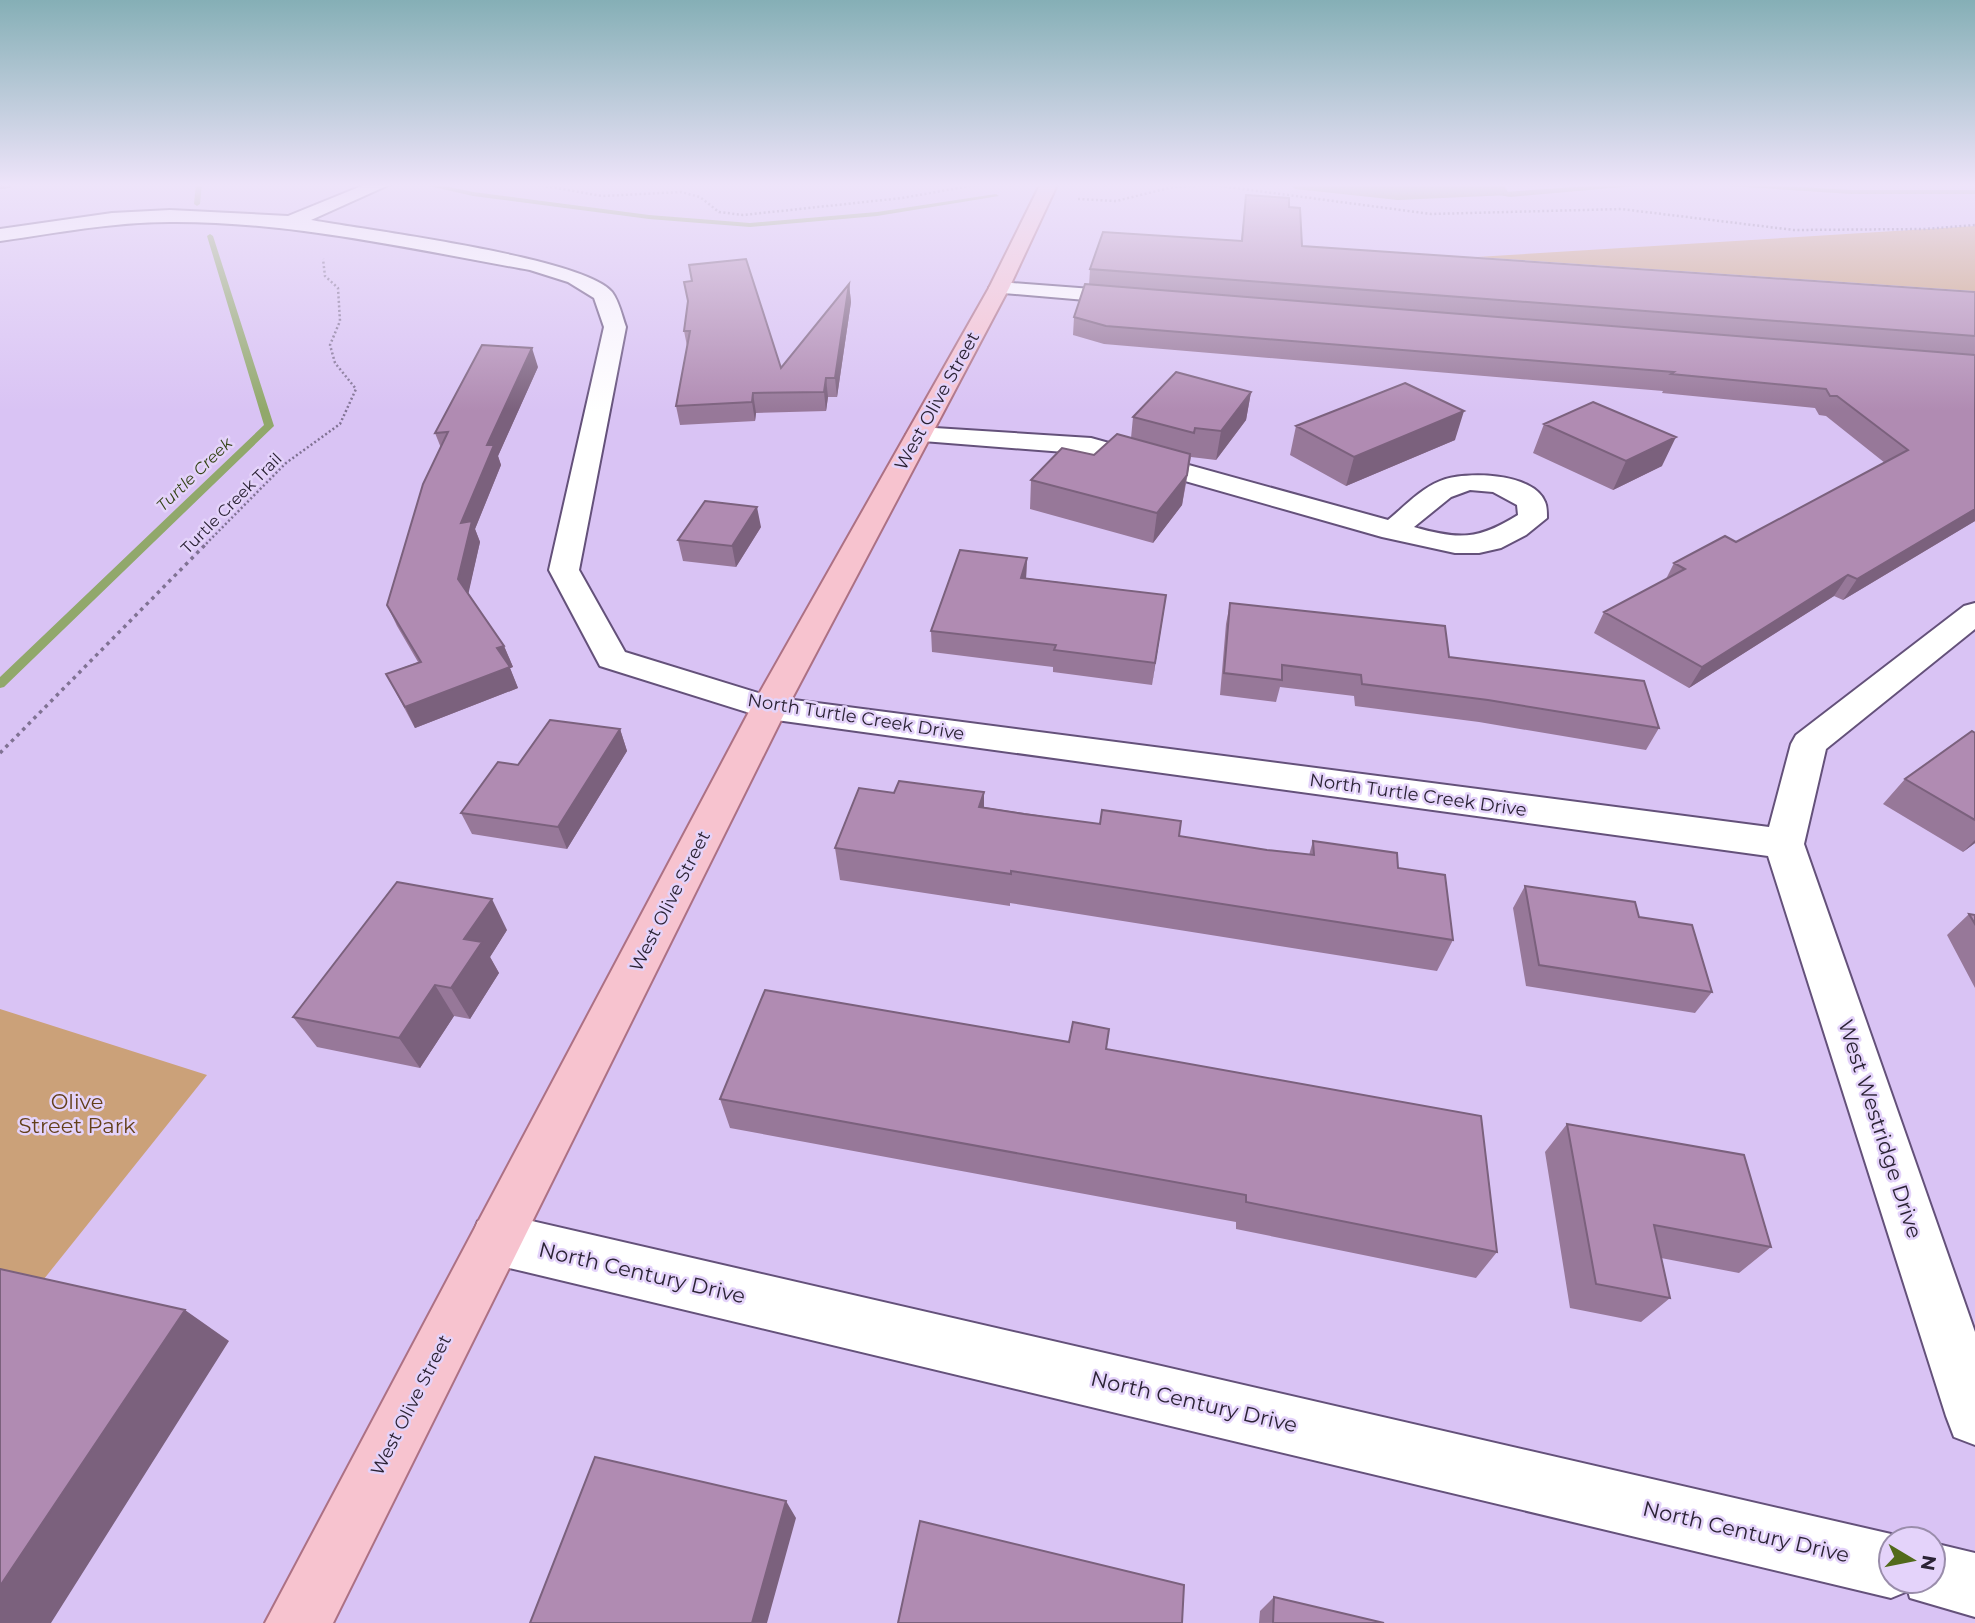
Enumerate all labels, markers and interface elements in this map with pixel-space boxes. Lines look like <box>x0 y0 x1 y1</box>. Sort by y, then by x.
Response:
street label: West Olive Street <box>890 328 984 474</box>
water label: Turtle Creek <box>153 433 237 515</box>
street label: Turtle Creek Trail <box>177 449 286 558</box>
street label: North Turtle Creek Drive <box>746 689 966 745</box>
street label: North Turtle Creek Drive <box>1308 769 1528 821</box>
street label: West Olive Street <box>625 827 715 975</box>
street label: West Westridge Drive <box>1833 1016 1928 1241</box>
park label: Olive Street Park <box>19 1089 136 1138</box>
street label: North Century Drive <box>536 1237 748 1308</box>
street label: West Olive Street <box>366 1331 456 1479</box>
street label: North Century Drive <box>1088 1366 1300 1437</box>
street label: North Century Drive <box>1640 1496 1852 1567</box>
north arrow <box>1877 1525 1947 1595</box>
text: N <box>1916 1553 1941 1572</box>

